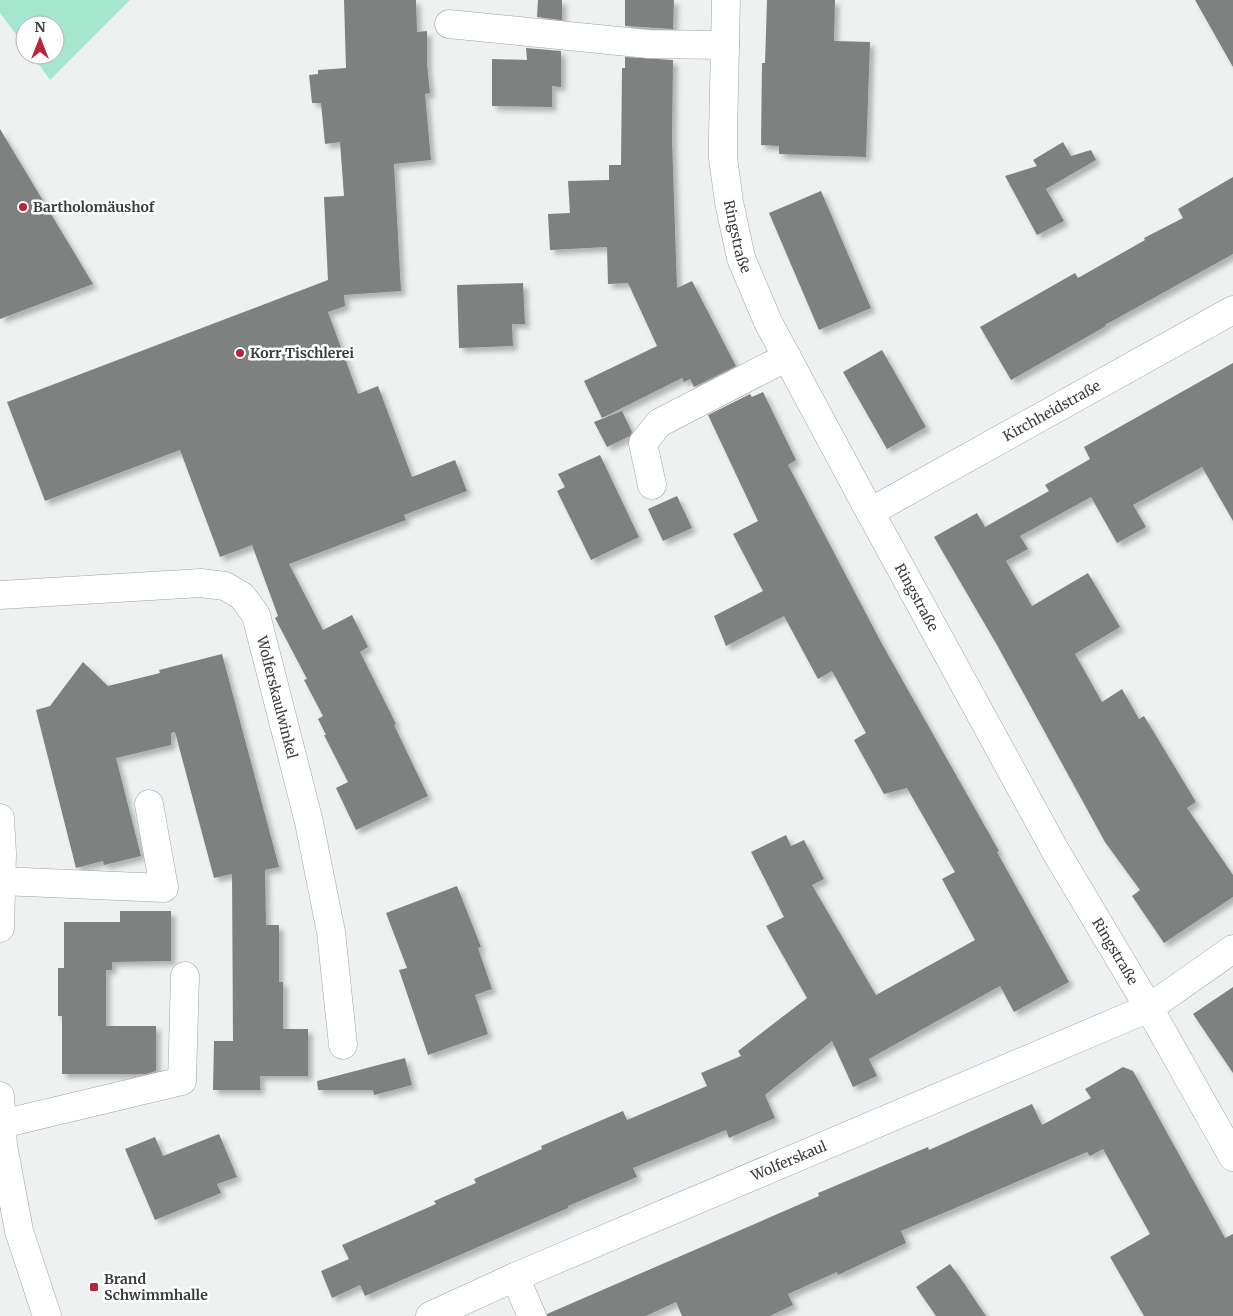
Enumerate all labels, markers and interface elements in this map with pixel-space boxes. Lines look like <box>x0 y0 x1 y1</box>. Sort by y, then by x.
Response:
north arrow <box>15 15 65 65</box>
text: N <box>34 18 46 36</box>
place label: Bartholomäushof <box>33 198 155 216</box>
street label: Ringstraße <box>720 198 755 276</box>
marker: Bartholomäushof <box>17 201 29 213</box>
place label: Korr Tischlerei <box>250 344 354 362</box>
marker: Korr Tischlerei <box>234 347 246 359</box>
street label: Kirchheidstraße <box>1000 377 1104 445</box>
street label: Ringstraße <box>891 560 942 634</box>
street label: Wolferskaulwinkel <box>253 633 302 761</box>
street label: Ringstraße <box>1088 915 1142 988</box>
street label: Wolferskaul <box>747 1137 830 1185</box>
place label: Brand Schwimmhalle <box>104 1270 208 1304</box>
marker: Brand Schwimmhalle <box>88 1281 100 1293</box>

